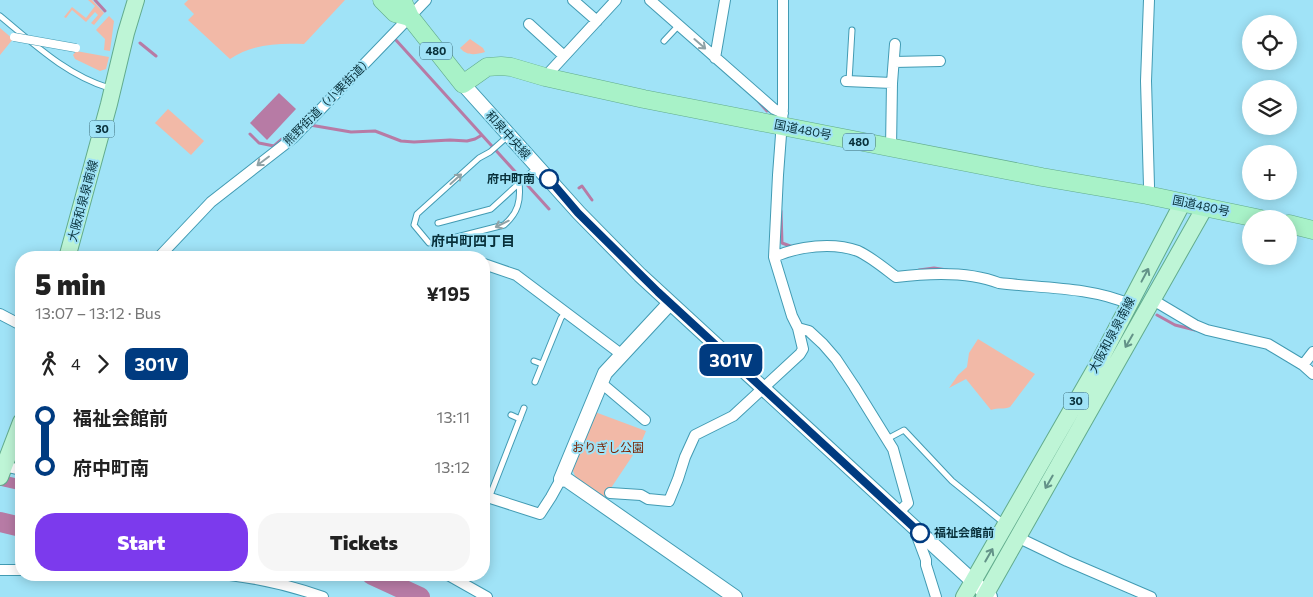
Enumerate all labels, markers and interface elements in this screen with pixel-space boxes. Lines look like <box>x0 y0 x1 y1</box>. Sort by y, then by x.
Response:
map controls <box>1242 15 1297 265</box>
button: locate <box>1242 15 1297 70</box>
one-way arrow <box>693 38 706 50</box>
road number: 480 <box>420 42 452 59</box>
street label: 熊野街道（小栗街道） <box>280 53 375 148</box>
button: layers <box>1242 80 1297 135</box>
street label: 和泉中央線 <box>483 107 534 161</box>
street label: 国道480号 <box>773 117 833 141</box>
road number: 30 <box>90 120 114 138</box>
road number: 480 <box>843 134 875 150</box>
button: + <box>1242 145 1297 200</box>
one-way arrow <box>257 156 270 167</box>
street label: 大阪和泉泉南線 <box>64 158 100 243</box>
marker: 府中町南 <box>539 169 559 189</box>
place label: 府中町南 <box>487 171 535 185</box>
one-way arrow <box>449 174 462 185</box>
street label: 国道480号 <box>1171 192 1231 218</box>
button: − <box>1242 210 1297 265</box>
one-way arrow <box>495 219 510 229</box>
district label: 府中町四丁目 <box>431 232 515 249</box>
text: 5 min <box>35 267 106 301</box>
one-way arrow <box>1140 269 1150 283</box>
text: ¥195 <box>426 282 470 305</box>
street label: 大阪和泉泉南線 <box>1085 294 1137 375</box>
text: 13:07 – 13:12 · Bus <box>35 303 161 322</box>
one-way arrow <box>1124 333 1133 348</box>
line badge: 301V <box>696 344 766 376</box>
text: 301V <box>709 349 753 371</box>
icon: walk <box>35 350 63 378</box>
icon: forward <box>89 350 117 378</box>
text: 301V <box>135 353 178 375</box>
text: 4 <box>71 354 81 373</box>
road number: 30 <box>1064 392 1088 410</box>
text: 福祉会館前 <box>73 406 168 429</box>
text: 13:11 <box>437 407 470 426</box>
park label: おりぎし公園 <box>572 440 644 454</box>
text: 府中町南 <box>73 456 149 479</box>
text: 13:12 <box>435 457 470 476</box>
one-way arrow <box>1043 475 1053 489</box>
button: Start <box>35 513 248 571</box>
button: Tickets <box>258 513 470 571</box>
marker: 福祉会館前 <box>910 523 930 543</box>
place label: 福祉会館前 <box>934 525 994 539</box>
one-way arrow <box>984 547 994 562</box>

